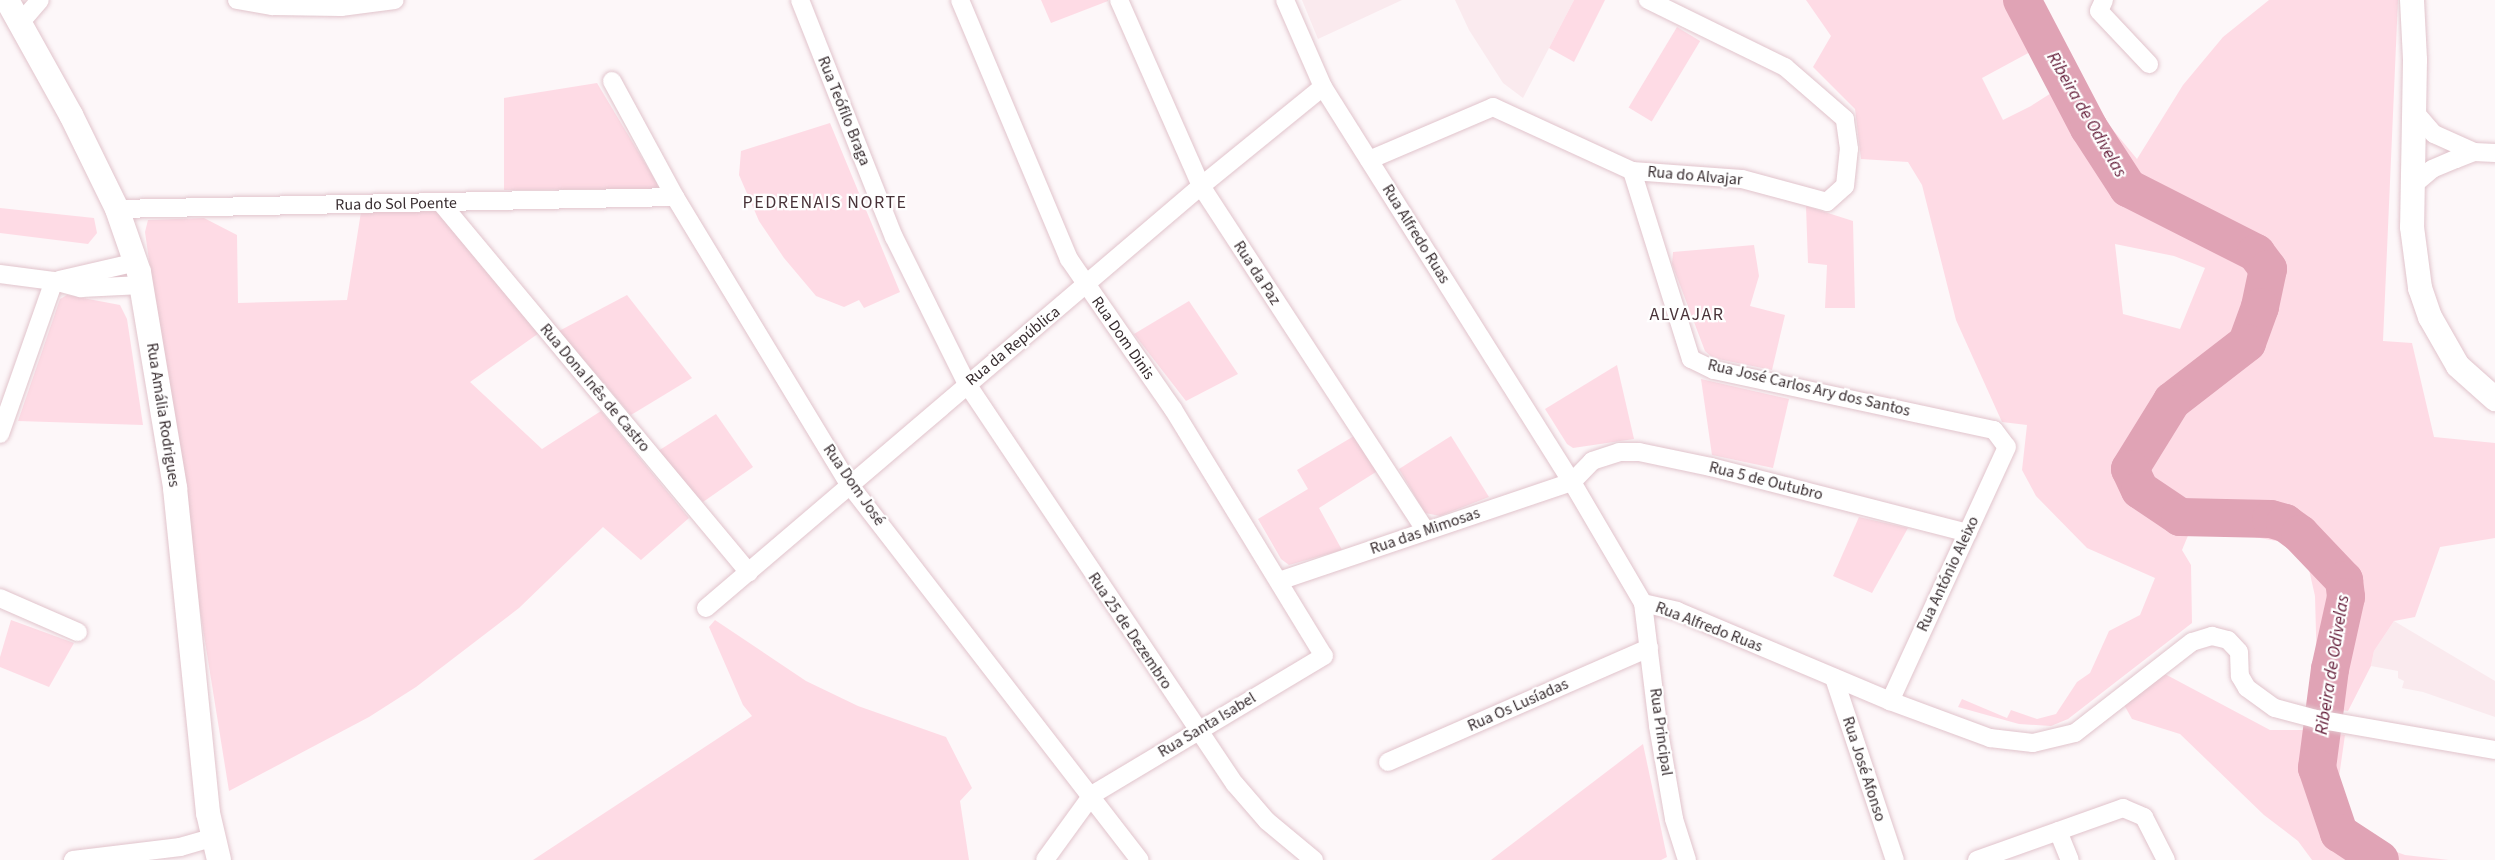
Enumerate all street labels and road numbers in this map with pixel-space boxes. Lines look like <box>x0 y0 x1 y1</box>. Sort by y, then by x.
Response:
street label: Rua Teófilo Braga <box>813 54 875 168</box>
street label: Rua do Alvajar <box>1647 162 1743 190</box>
street label: Rua Alfredo Ruas <box>1378 181 1454 287</box>
street label: Rua do Sol Poente <box>335 193 457 215</box>
street label: Rua da Paz <box>1229 237 1285 309</box>
street label: Rua Dom Dinis <box>1087 293 1159 383</box>
street label: Rua da República <box>962 302 1064 390</box>
street label: Rua Dona Inês de Castro <box>536 320 654 456</box>
street label: Rua Amália Rodrigues <box>142 342 184 488</box>
street label: Rua José Carlos Ary dos Santos <box>1706 355 1912 421</box>
street label: Rua Dom José <box>819 441 889 529</box>
street label: Rua 5 de Outubro <box>1707 458 1825 504</box>
street label: Rua das Mimosas <box>1368 503 1482 559</box>
street label: Rua António Aleixo <box>1913 513 1983 635</box>
street label: Rua 25 de Dezembro <box>1084 569 1176 693</box>
street label: Rua Alfredo Ruas <box>1653 598 1765 656</box>
street label: Rua Os Lusíadas <box>1465 674 1571 736</box>
street label: Rua Principal <box>1645 687 1677 777</box>
street label: Rua Santa Isabel <box>1155 688 1259 762</box>
street label: Rua José Afonso <box>1838 714 1890 824</box>

